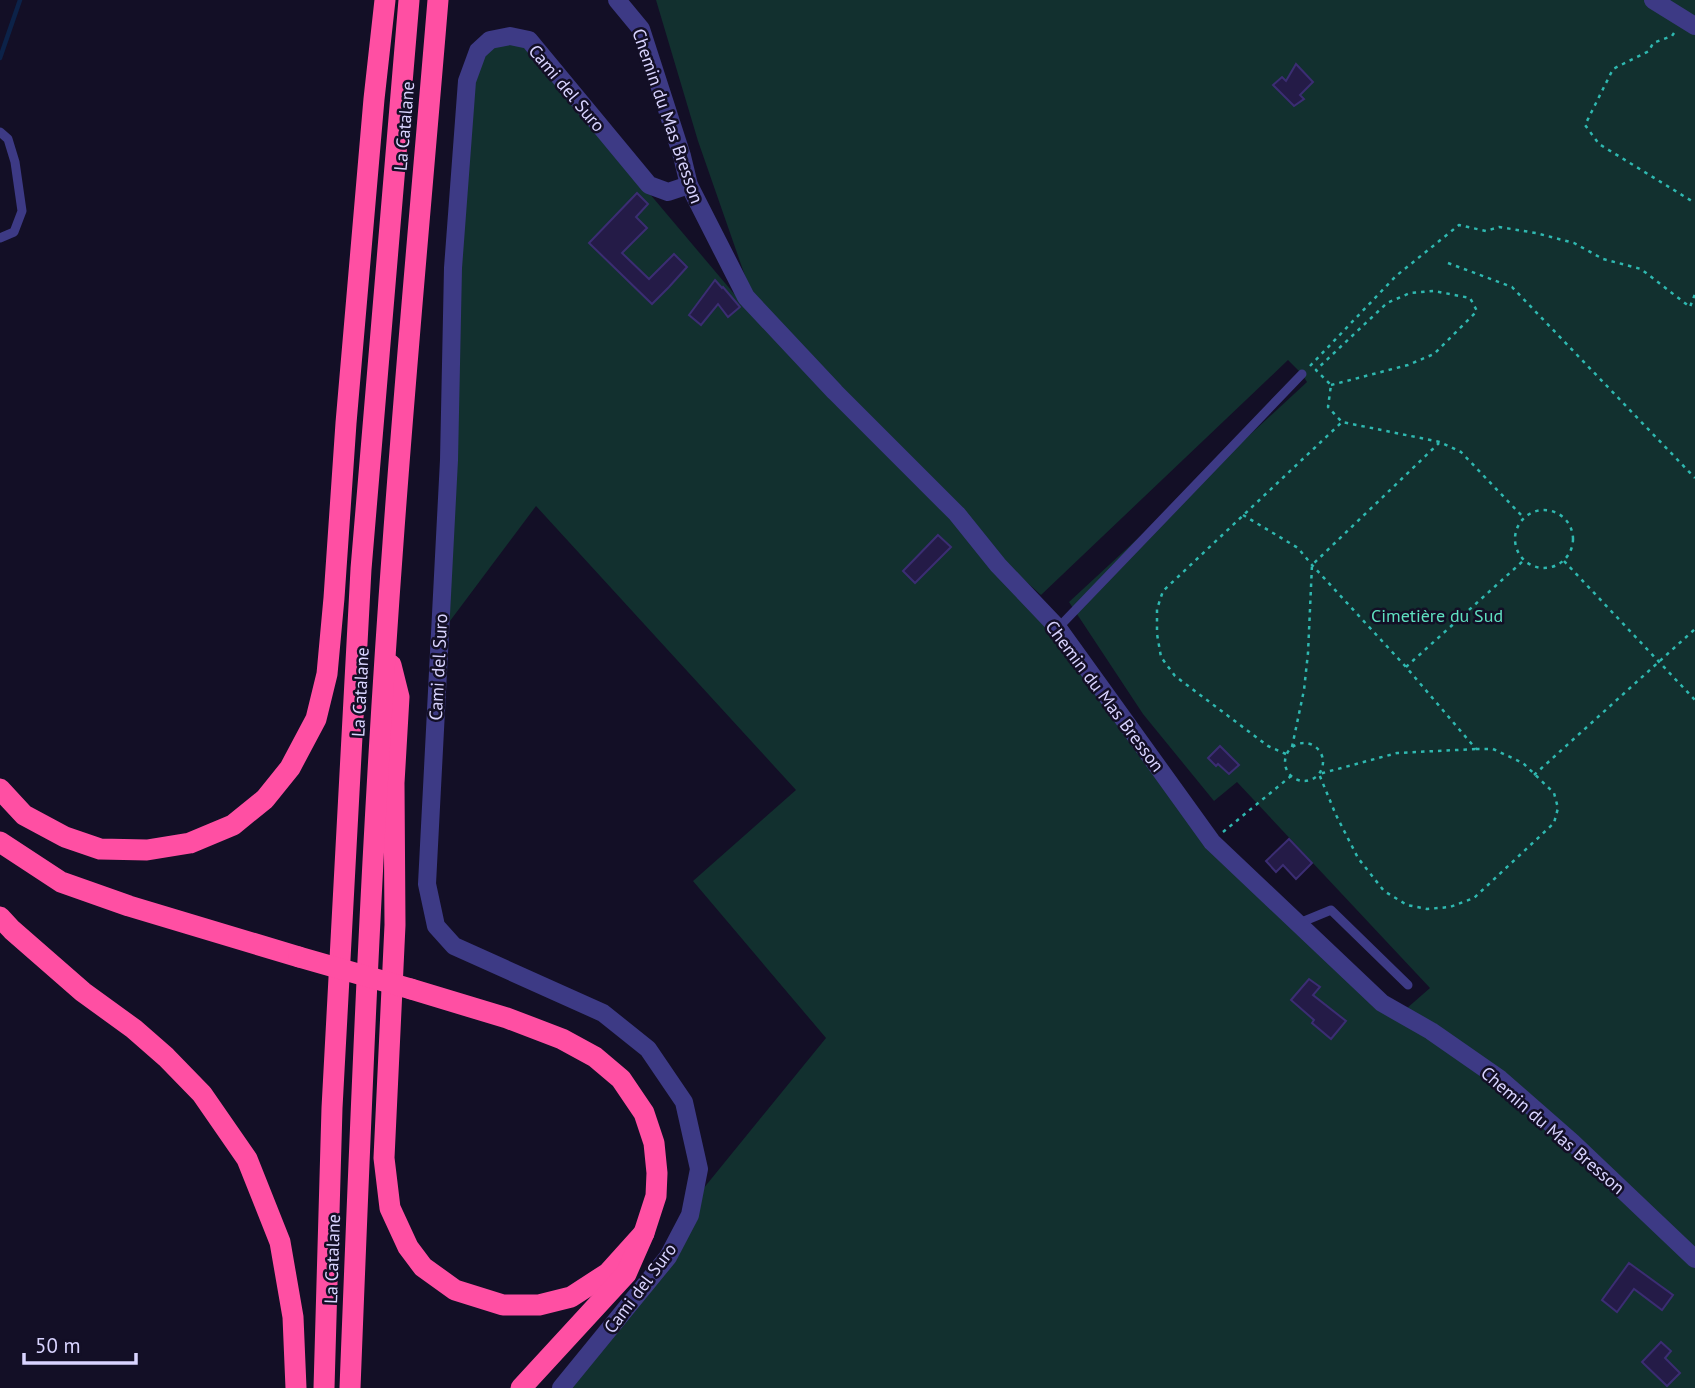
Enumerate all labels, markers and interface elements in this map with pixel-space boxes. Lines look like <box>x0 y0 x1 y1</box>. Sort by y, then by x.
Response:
street label: Chemin du Mas Bresson <box>627 25 709 207</box>
street label: Cami del Suro <box>524 40 610 136</box>
street label: La Catalane <box>389 80 419 172</box>
park label: Cimetière du Sud <box>1371 604 1503 627</box>
street label: Cami del Suro <box>424 613 452 721</box>
street label: Chemin du Mas Bresson <box>1041 616 1169 776</box>
street label: La Catalane <box>346 647 374 737</box>
street label: Chemin du Mas Bresson <box>1476 1061 1630 1199</box>
street label: La Catalane <box>319 1214 345 1304</box>
street label: Cami del Suro <box>599 1238 681 1338</box>
scale bar <box>24 1322 136 1366</box>
text: 50 m <box>35 1332 81 1359</box>

